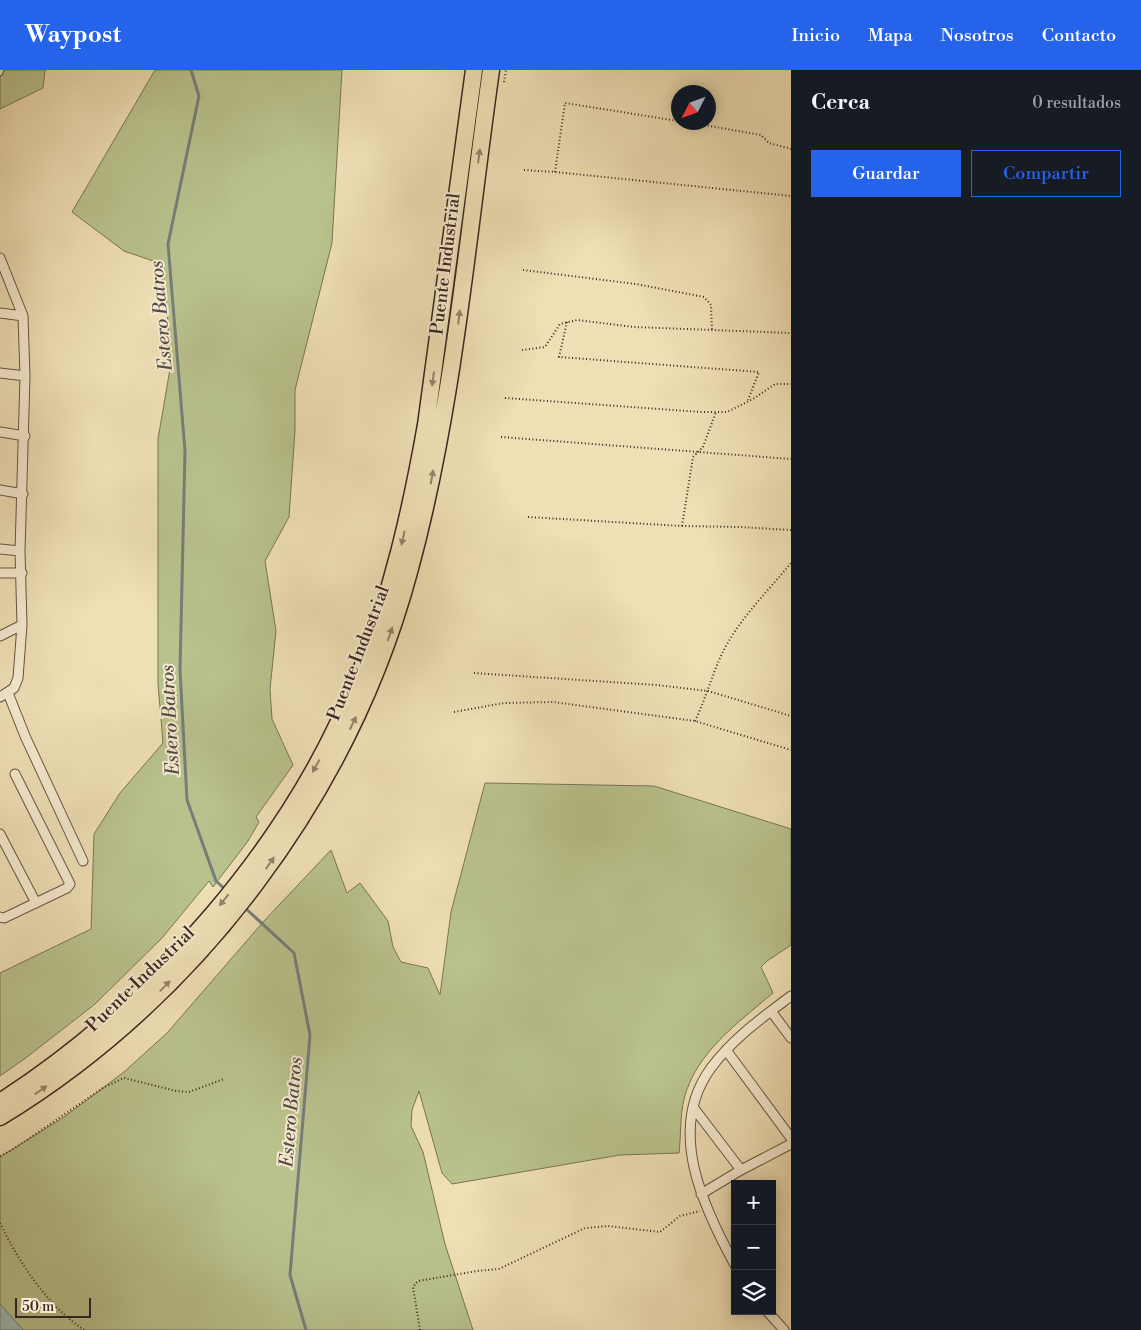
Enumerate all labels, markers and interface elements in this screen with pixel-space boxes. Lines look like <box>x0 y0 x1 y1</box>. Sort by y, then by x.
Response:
text: Waypost <box>25 20 121 50</box>
text: Inicio <box>791 24 840 47</box>
text: Mapa <box>868 24 913 47</box>
text: Nosotros <box>941 24 1014 47</box>
text: Contacto <box>1042 24 1116 47</box>
north arrow <box>671 85 716 130</box>
text: Cerca <box>811 90 870 116</box>
text: 0 resultados <box>1032 93 1121 113</box>
one-way arrow <box>475 147 483 163</box>
button: Guardar <box>811 150 961 197</box>
button: Compartir <box>971 150 1121 197</box>
street label: Puente Industrial <box>425 191 466 336</box>
water label: Estero Batros <box>144 260 178 373</box>
one-way arrow <box>455 309 463 325</box>
one-way arrow <box>429 371 437 387</box>
one-way arrow <box>428 469 436 485</box>
one-way arrow <box>399 531 407 546</box>
street label: Puente Industrial <box>322 582 395 724</box>
one-way arrow <box>386 626 394 641</box>
water label: Estero Batros <box>155 664 185 777</box>
one-way arrow <box>349 716 357 730</box>
one-way arrow <box>311 759 320 772</box>
one-way arrow <box>265 856 275 870</box>
one-way arrow <box>218 893 229 906</box>
street label: Puente Industrial <box>81 921 200 1037</box>
one-way arrow <box>159 981 171 993</box>
water label: Estero Batros <box>274 1056 308 1169</box>
one-way arrow <box>34 1085 48 1095</box>
map controls <box>731 1180 776 1315</box>
button: + <box>731 1180 776 1225</box>
button: − <box>731 1225 776 1270</box>
button: layers <box>731 1270 776 1315</box>
scale bar <box>15 1295 91 1318</box>
text: 50 m <box>22 1298 54 1316</box>

